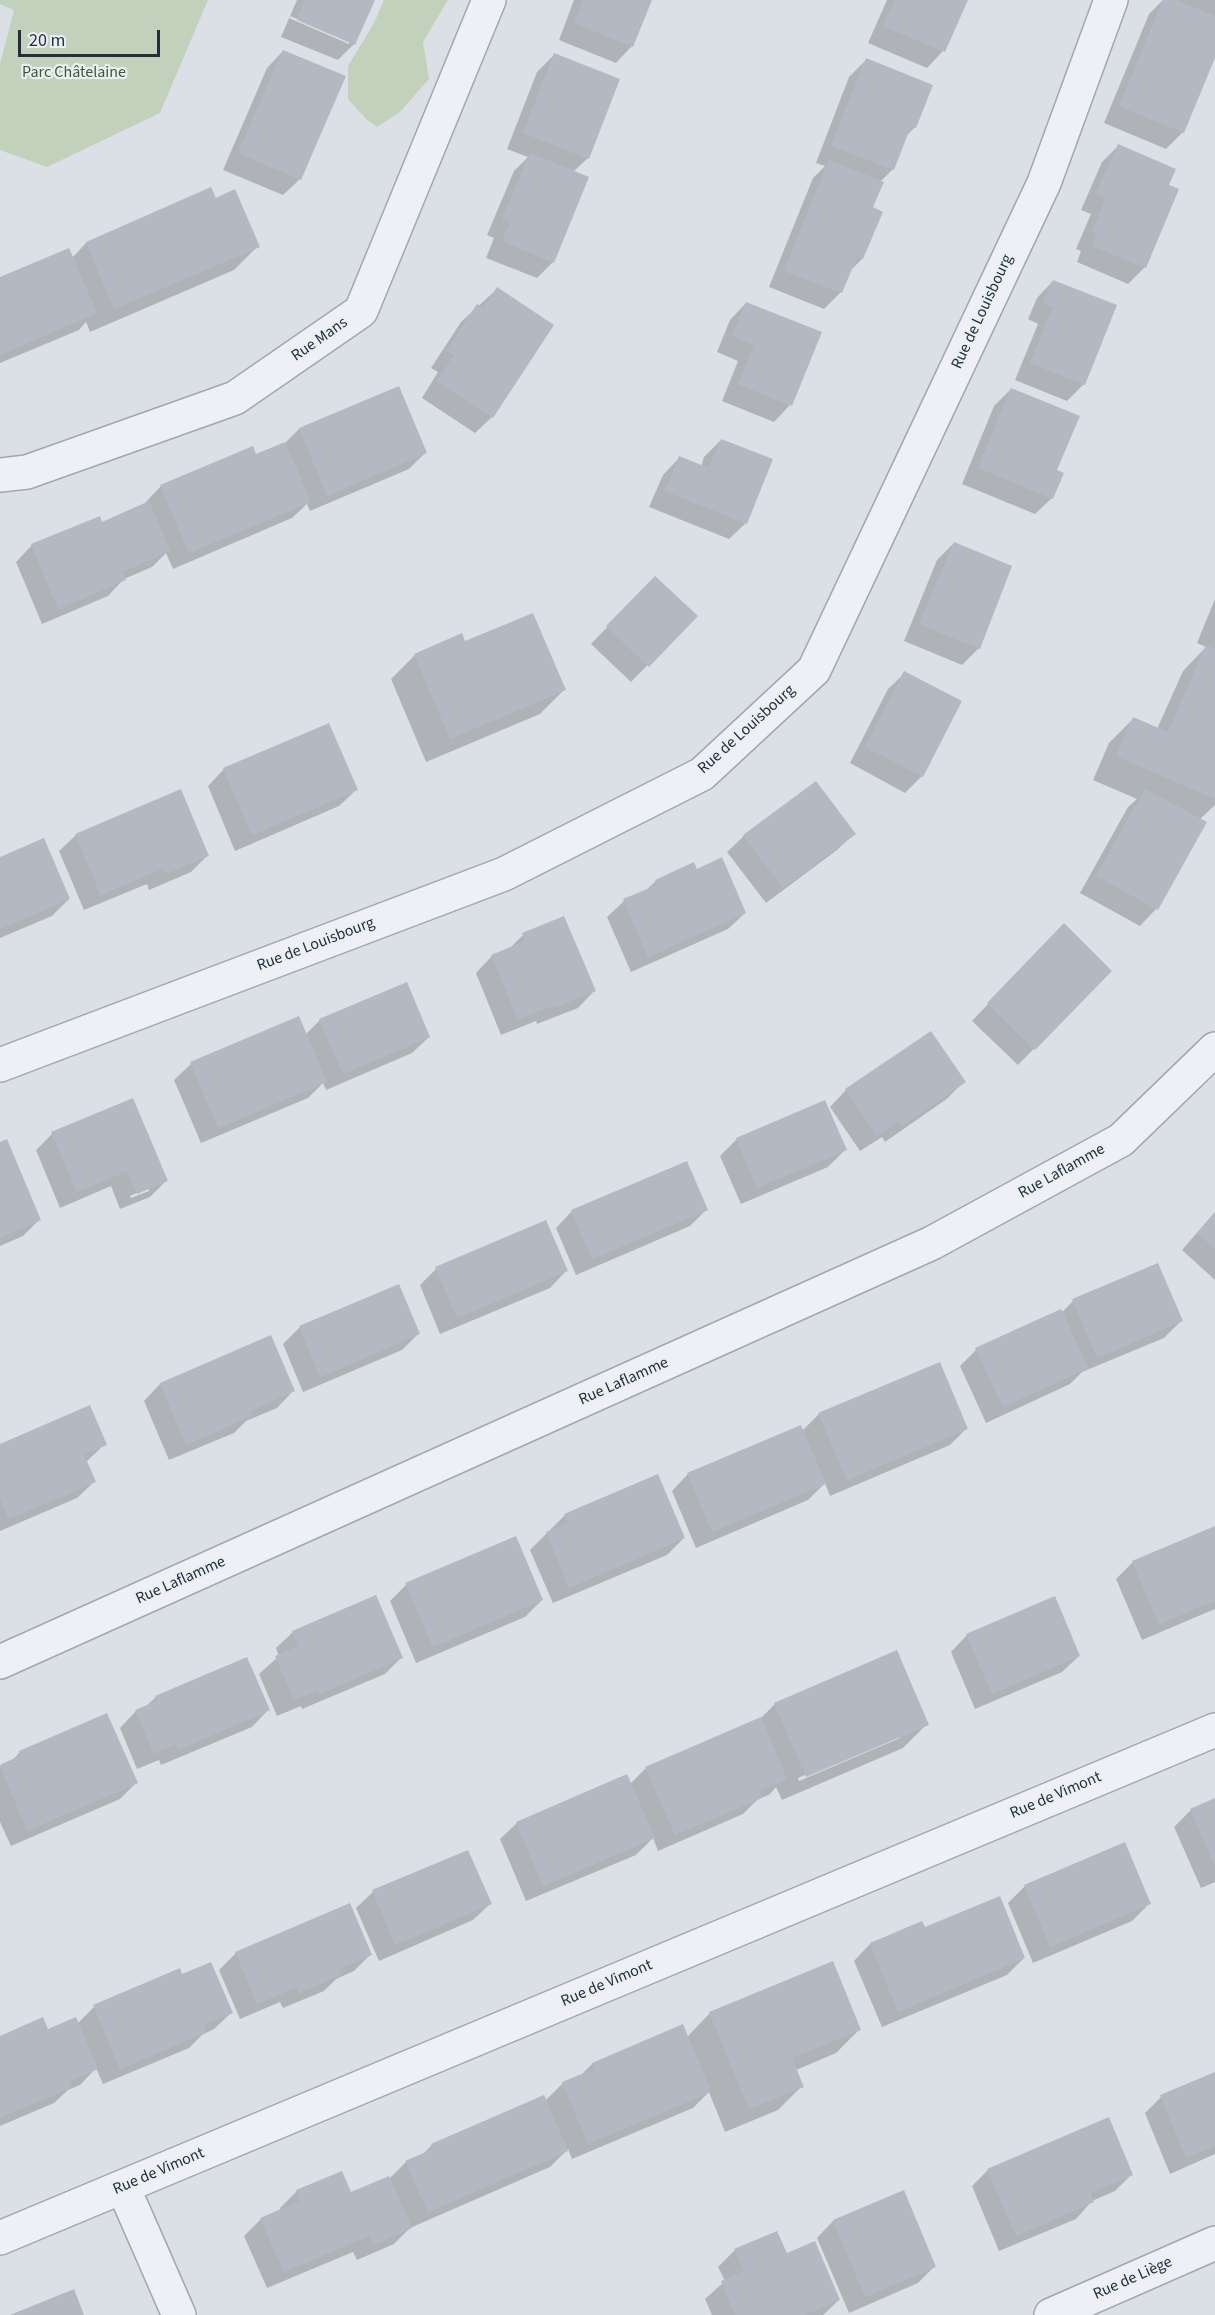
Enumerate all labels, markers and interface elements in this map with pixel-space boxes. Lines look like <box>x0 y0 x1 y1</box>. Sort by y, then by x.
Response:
scale bar <box>21 18 164 56</box>
text: 20 m <box>29 28 65 53</box>
park label: Parc Châtelaine <box>22 63 126 83</box>
street label: Rue de Louisbourg <box>948 252 1018 372</box>
street label: Rue Mans <box>288 314 352 366</box>
street label: Rue de Louisbourg <box>694 681 800 779</box>
street label: Rue de Louisbourg <box>255 914 377 976</box>
street label: Rue Laflamme <box>1015 1140 1109 1204</box>
street label: Rue Laflamme <box>576 1354 672 1410</box>
street label: Rue Laflamme <box>133 1553 229 1609</box>
street label: Rue de Vimont <box>1007 1768 1105 1824</box>
street label: Rue de Vimont <box>558 1956 656 2012</box>
street label: Rue de Vimont <box>110 2144 208 2200</box>
street label: Rue de Liège <box>1091 2253 1175 2305</box>

